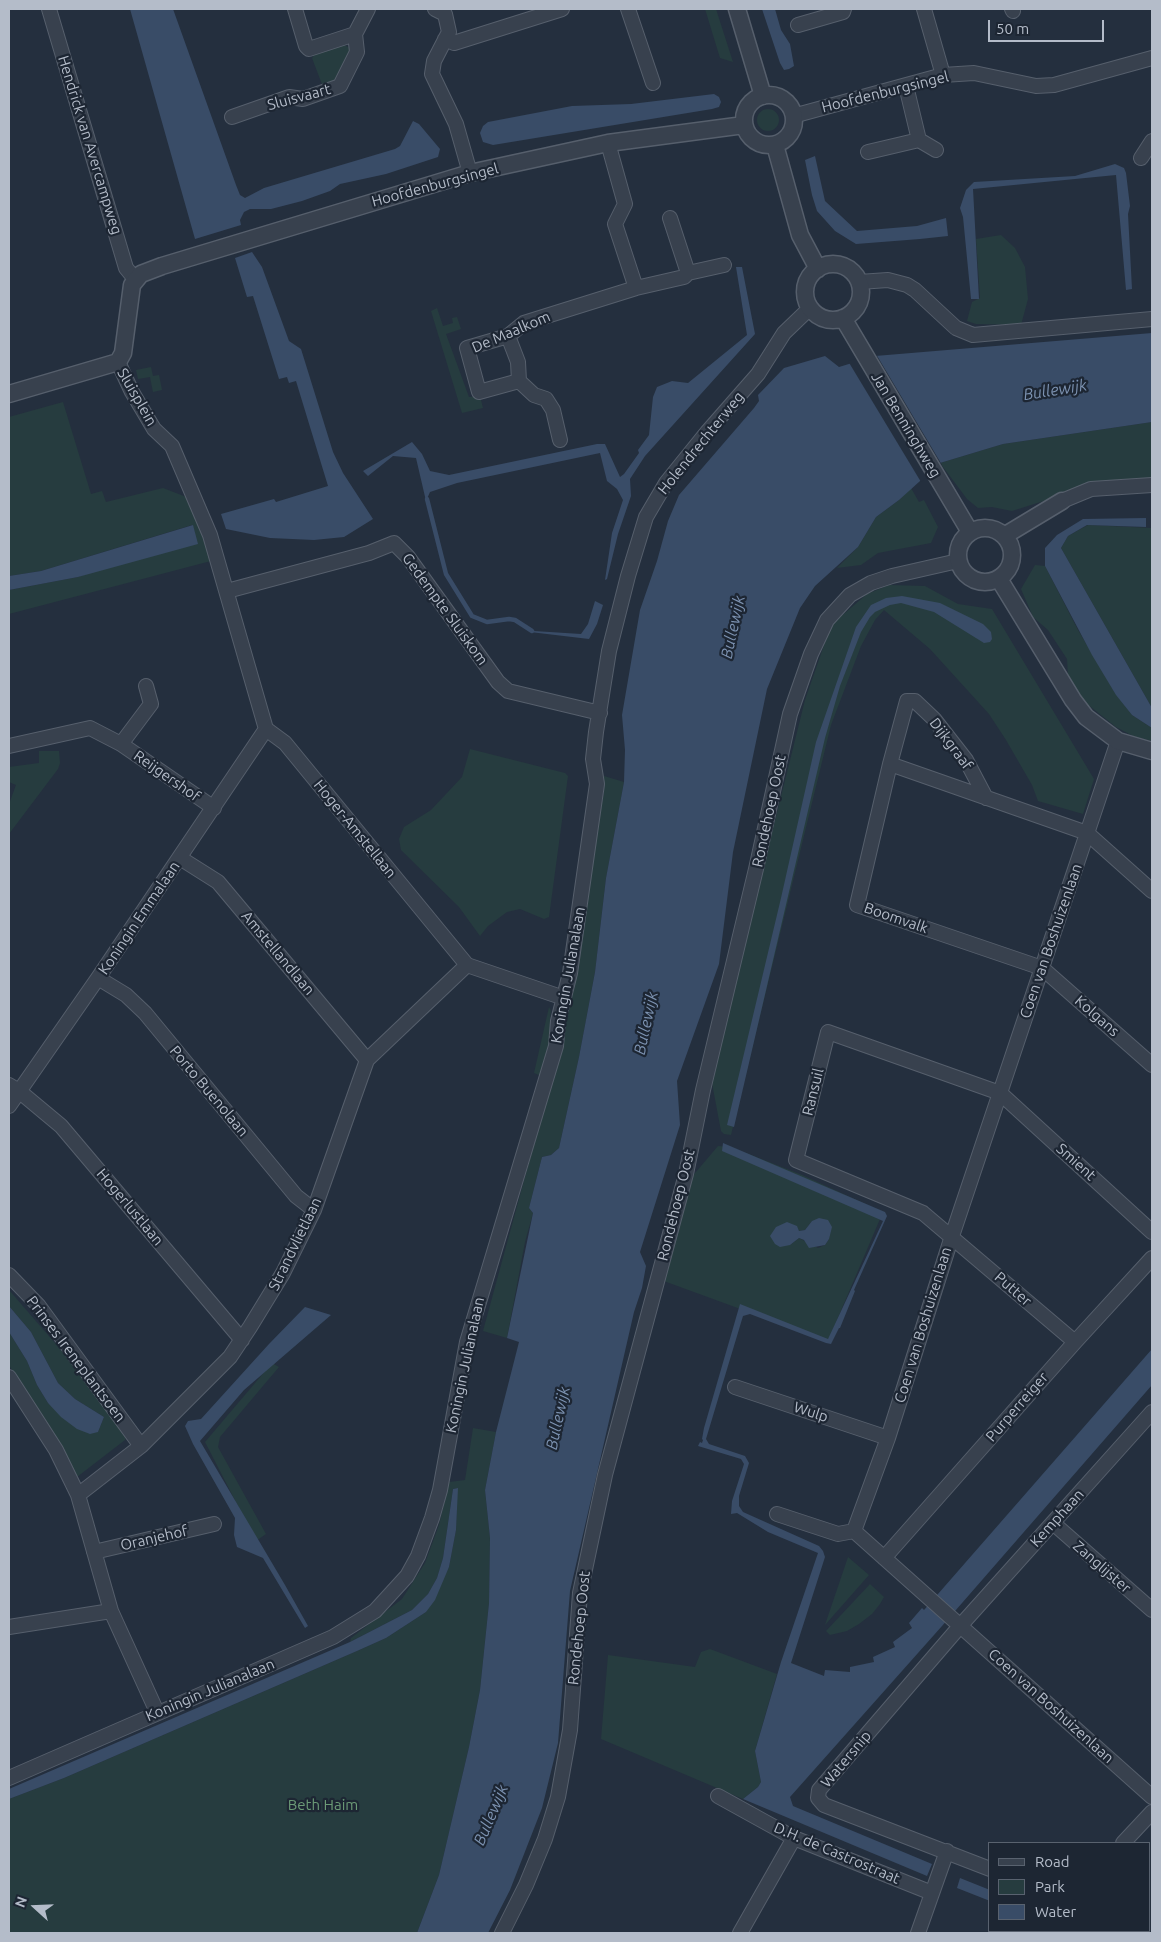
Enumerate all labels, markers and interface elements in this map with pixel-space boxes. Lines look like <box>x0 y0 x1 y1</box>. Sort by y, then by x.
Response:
scale bar <box>991 10 1107 42</box>
text: 50 m <box>996 20 1029 37</box>
street label: Hendrick van Avercampweg <box>54 53 126 237</box>
street label: Hoofdenburgsingel <box>820 67 950 117</box>
street label: Sluisvaart <box>265 80 333 114</box>
street label: Hoofdenburgsingel <box>370 159 500 211</box>
street label: De Maalkom <box>469 307 553 357</box>
street label: Sluisplein <box>113 365 161 429</box>
street label: Jan Benninghweg <box>867 369 945 481</box>
water label: Bullewijk <box>1022 376 1088 404</box>
street label: Holendrechterweg <box>654 388 748 498</box>
street label: Gedempte Sluiskom <box>398 549 492 669</box>
water label: Bullewijk <box>717 594 749 660</box>
street label: Dijkgraaf <box>926 714 976 774</box>
street label: Reijgershof <box>130 747 204 805</box>
street label: Rondehoep Oost <box>748 753 790 869</box>
street label: Hoger-Amstellaan <box>310 776 400 882</box>
street label: Koningin Emmalaan <box>94 858 184 978</box>
street label: Coen van Boshuizenlaan <box>1016 861 1086 1021</box>
street label: Boomvalk <box>862 899 930 937</box>
street label: Koningin Julianalaan <box>547 905 589 1045</box>
street label: Amstellandlaan <box>238 907 318 999</box>
water label: Bullewijk <box>630 990 662 1056</box>
street label: Kolgans <box>1071 992 1123 1040</box>
street label: Porto Buenolaan <box>166 1042 252 1140</box>
street label: Ransuil <box>798 1066 828 1118</box>
street label: Smient <box>1052 1140 1100 1184</box>
street label: Rondehoep Oost <box>653 1147 699 1263</box>
street label: Hogerlustlaan <box>93 1165 167 1249</box>
street label: Strandvlietlaan <box>265 1194 325 1294</box>
street label: Coen van Boshuizenlaan <box>891 1245 955 1405</box>
street label: Putter <box>991 1268 1035 1310</box>
street label: Prinses Ireneplantsoen <box>23 1292 129 1426</box>
street label: Koningin Julianalaan <box>442 1296 488 1434</box>
street label: Purperreiger <box>982 1369 1052 1445</box>
water label: Bullewijk <box>542 1385 574 1451</box>
street label: Wulp <box>792 1398 830 1426</box>
street label: Kemphaan <box>1026 1485 1088 1551</box>
street label: Oranjehof <box>119 1522 189 1554</box>
street label: Zanglijster <box>1069 1537 1135 1597</box>
street label: Rondehoep Oost <box>564 1570 594 1686</box>
street label: Coen van Boshuizenlaan <box>985 1645 1117 1767</box>
street label: Koningin Julianalaan <box>143 1655 277 1725</box>
street label: Watersnip <box>817 1727 875 1791</box>
water label: Bullewijk <box>470 1782 512 1848</box>
park label: Beth Haim <box>288 1796 358 1814</box>
street label: D.H. de Castrostraat <box>771 1818 903 1888</box>
legend <box>988 1842 1151 1932</box>
text: Road <box>1035 1853 1070 1870</box>
text: Park <box>1035 1878 1065 1895</box>
north arrow <box>10 1882 60 1932</box>
text: N <box>12 1894 30 1910</box>
text: Water <box>1035 1903 1076 1920</box>

